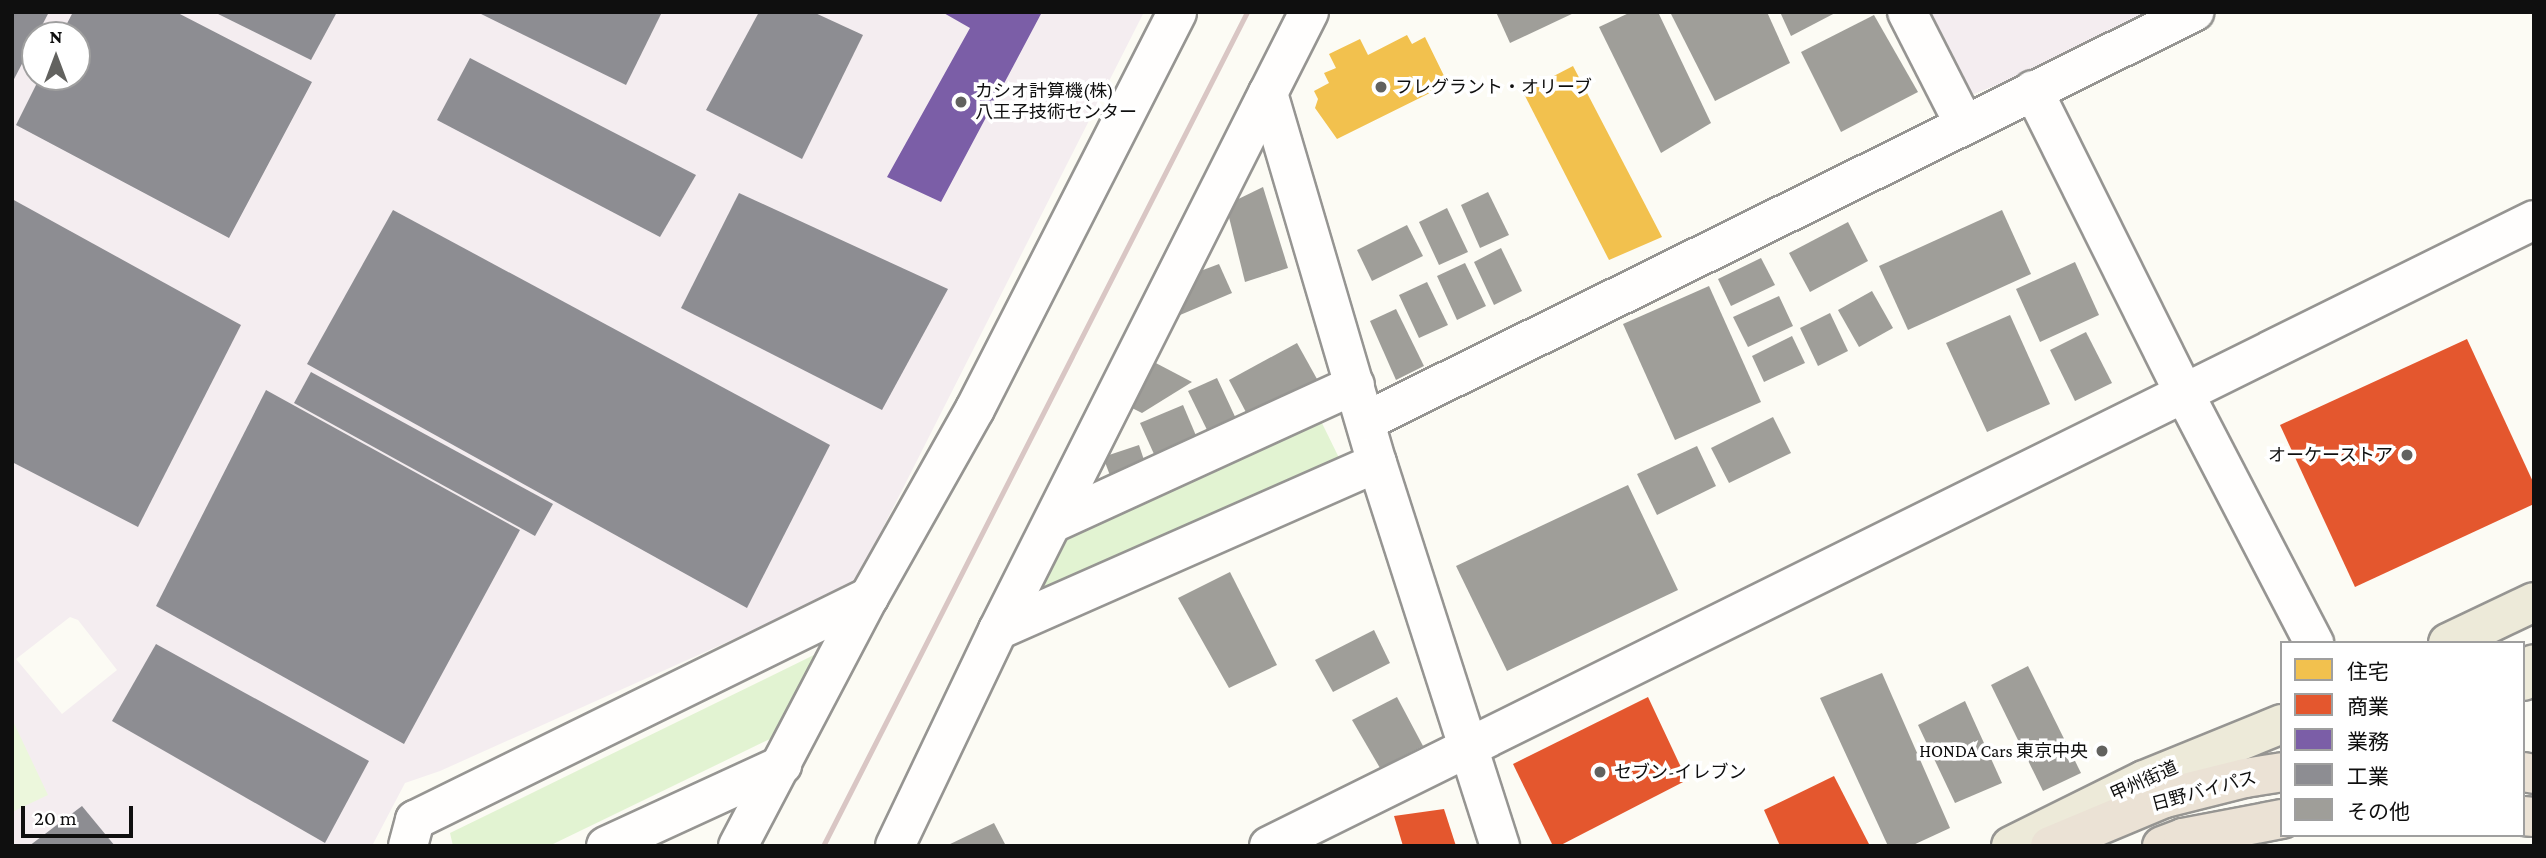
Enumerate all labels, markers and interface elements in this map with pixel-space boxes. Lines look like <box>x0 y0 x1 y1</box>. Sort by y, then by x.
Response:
north arrow <box>21 21 91 91</box>
text: N <box>50 26 62 47</box>
place label: フレグラント・オリーブ <box>1395 76 1593 98</box>
marker: フレグラント・オリーブ <box>1373 79 1389 95</box>
place label: カシオ計算機(株) 八王子技術センター <box>975 81 1137 124</box>
marker: カシオ計算機(株) 八王子技術センター <box>953 94 969 110</box>
place label: オーケーストア <box>2267 444 2393 466</box>
marker: オーケーストア <box>2399 447 2415 463</box>
legend <box>2280 641 2525 837</box>
text: 住宅 <box>2347 660 2389 684</box>
text: 商業 <box>2347 695 2389 719</box>
text: 業務 <box>2347 730 2389 754</box>
place label: HONDA Cars 東京中央 <box>1919 740 2088 762</box>
marker: HONDA Cars 東京中央 <box>2094 743 2110 759</box>
street label: 甲州街道 <box>2107 756 2181 806</box>
place label: セブン-イレブン <box>1614 761 1747 783</box>
marker: セブン-イレブン <box>1592 764 1608 780</box>
text: 工業 <box>2347 765 2389 789</box>
street label: 日野バイパス <box>2149 767 2259 815</box>
scale bar <box>24 792 136 836</box>
text: その他 <box>2347 800 2410 824</box>
text: 20 m <box>34 806 77 830</box>

